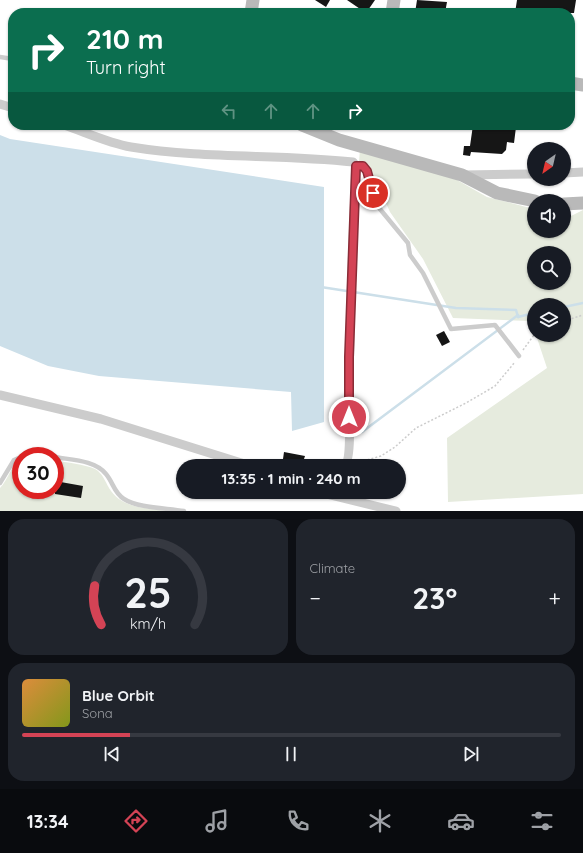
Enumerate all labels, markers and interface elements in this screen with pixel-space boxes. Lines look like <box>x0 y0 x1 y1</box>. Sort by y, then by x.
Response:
text: 210 m <box>86 21 164 56</box>
icon: right <box>20 24 72 76</box>
text: Turn right <box>86 56 166 79</box>
icon: left <box>218 100 240 122</box>
icon: ahead <box>260 100 282 122</box>
icon: ahead <box>302 100 324 122</box>
icon: right <box>344 100 366 122</box>
north arrow <box>527 142 571 186</box>
map controls <box>527 142 571 342</box>
pin <box>356 176 390 210</box>
icon: arrive <box>362 182 384 204</box>
button: sound <box>527 194 571 238</box>
button: search <box>527 246 571 290</box>
button: layers <box>527 298 571 342</box>
position arrow <box>328 396 370 438</box>
speed limit sign: 30 <box>12 447 64 499</box>
text: 13:35 · 1 min · 240 m <box>221 469 361 488</box>
text: Climate <box>310 560 355 576</box>
text: 25 <box>124 566 172 618</box>
text: 23° <box>412 579 457 617</box>
text: − <box>310 584 321 612</box>
text: + <box>549 584 561 612</box>
text: km/h <box>130 615 166 633</box>
text: Blue Orbit <box>82 686 155 705</box>
text: Sona <box>82 705 113 721</box>
icon: previous <box>101 743 123 765</box>
icon: pause <box>280 743 302 765</box>
icon: next <box>460 743 482 765</box>
icon: directions <box>122 807 150 835</box>
icon: music <box>203 807 231 835</box>
icon: phone <box>284 807 312 835</box>
icon: climate <box>366 807 394 835</box>
icon: car <box>447 807 475 835</box>
icon: filters <box>528 807 556 835</box>
text: 13:34 <box>27 810 68 833</box>

